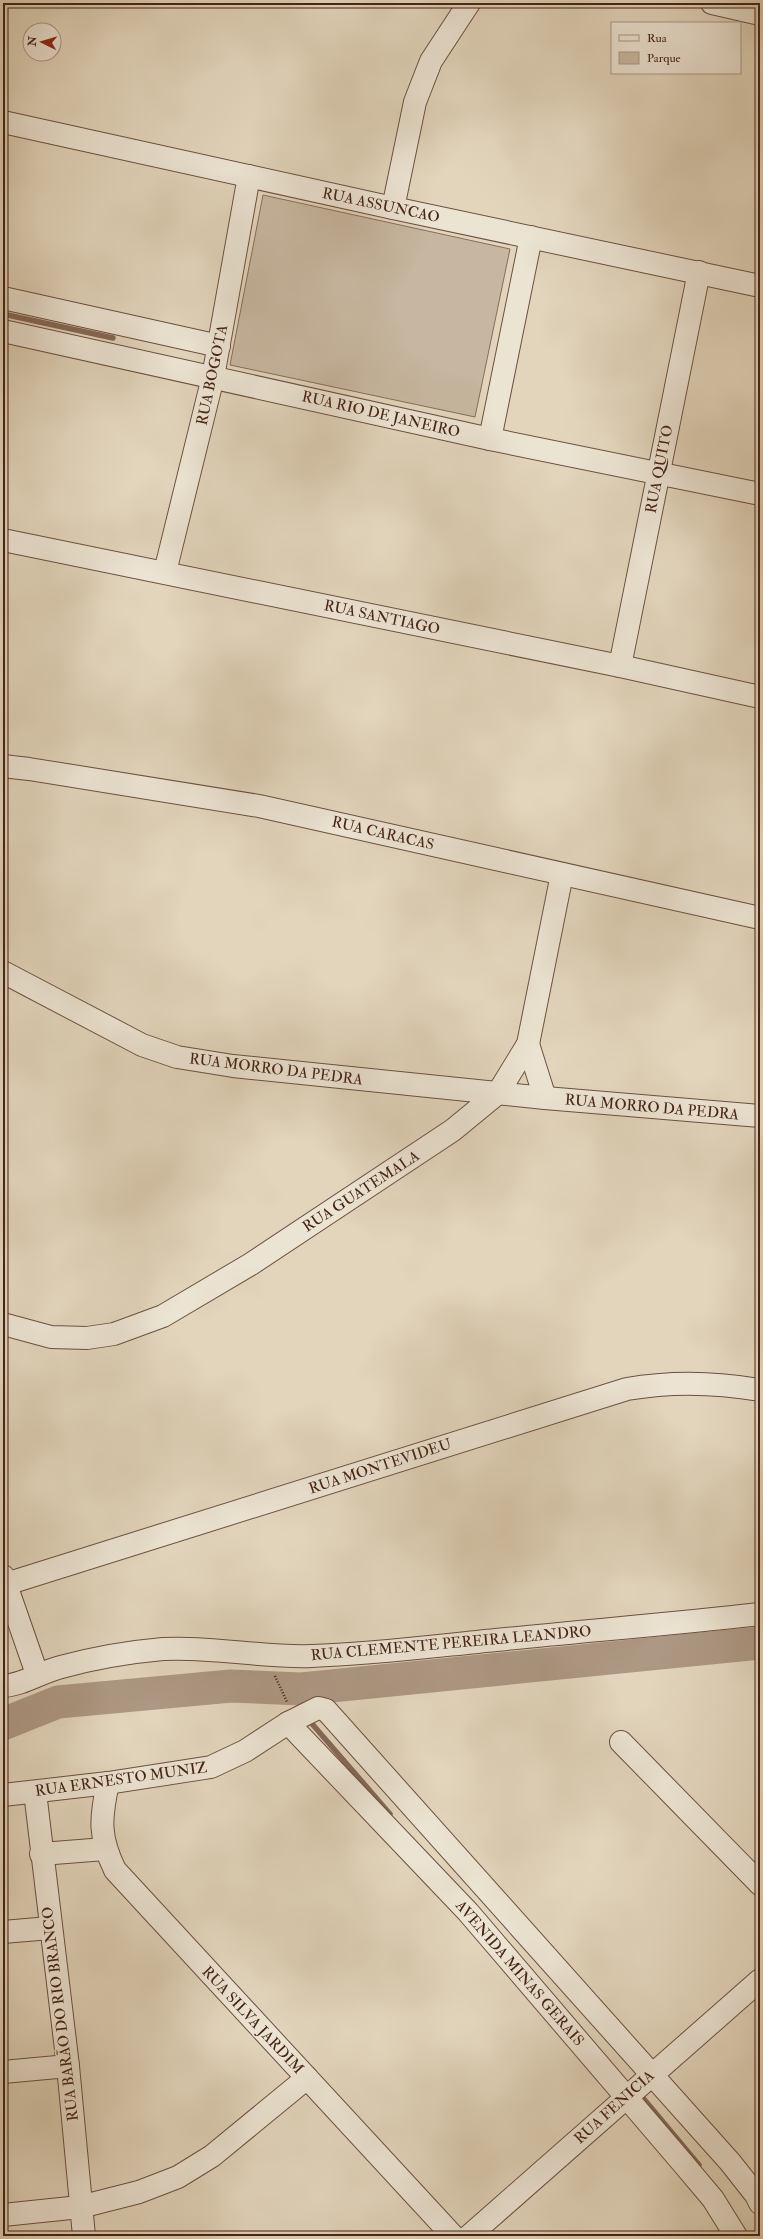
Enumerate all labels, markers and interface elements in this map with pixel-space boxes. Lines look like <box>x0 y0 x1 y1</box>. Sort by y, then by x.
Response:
north arrow <box>22 22 62 62</box>
legend <box>611 22 741 74</box>
text: Rua <box>647 31 668 46</box>
text: N <box>26 35 40 48</box>
text: Parque <box>647 51 681 66</box>
street label: RUA ASSUNCAO <box>320 184 441 227</box>
street label: RUA BOGOTA <box>193 323 233 427</box>
street label: RUA RIO DE JANEIRO <box>300 387 462 443</box>
street label: RUA QUITO <box>642 423 677 515</box>
street label: RUA SANTIAGO <box>322 596 442 639</box>
street label: RUA CARACAS <box>330 812 436 855</box>
street label: RUA MORRO DA PEDRA <box>188 1049 364 1090</box>
street label: RUA MORRO DA PEDRA <box>564 1090 740 1125</box>
street label: RUA GUATEMALA <box>299 1146 424 1236</box>
street label: RUA MONTEVIDEU <box>306 1434 454 1499</box>
street label: RUA CLEMENTE PEREIRA LEANDRO <box>310 1622 592 1665</box>
street label: RUA ERNESTO MUNIZ <box>34 1758 208 1801</box>
street label: AVENIDA MINAS GERAIS <box>450 1896 588 2050</box>
street label: RUA BARÃO DO RIO BRANCO <box>37 1906 83 2122</box>
street label: RUA SILVA JARDIM <box>197 1962 308 2079</box>
street label: RUA FENICIA <box>570 2066 659 2148</box>

